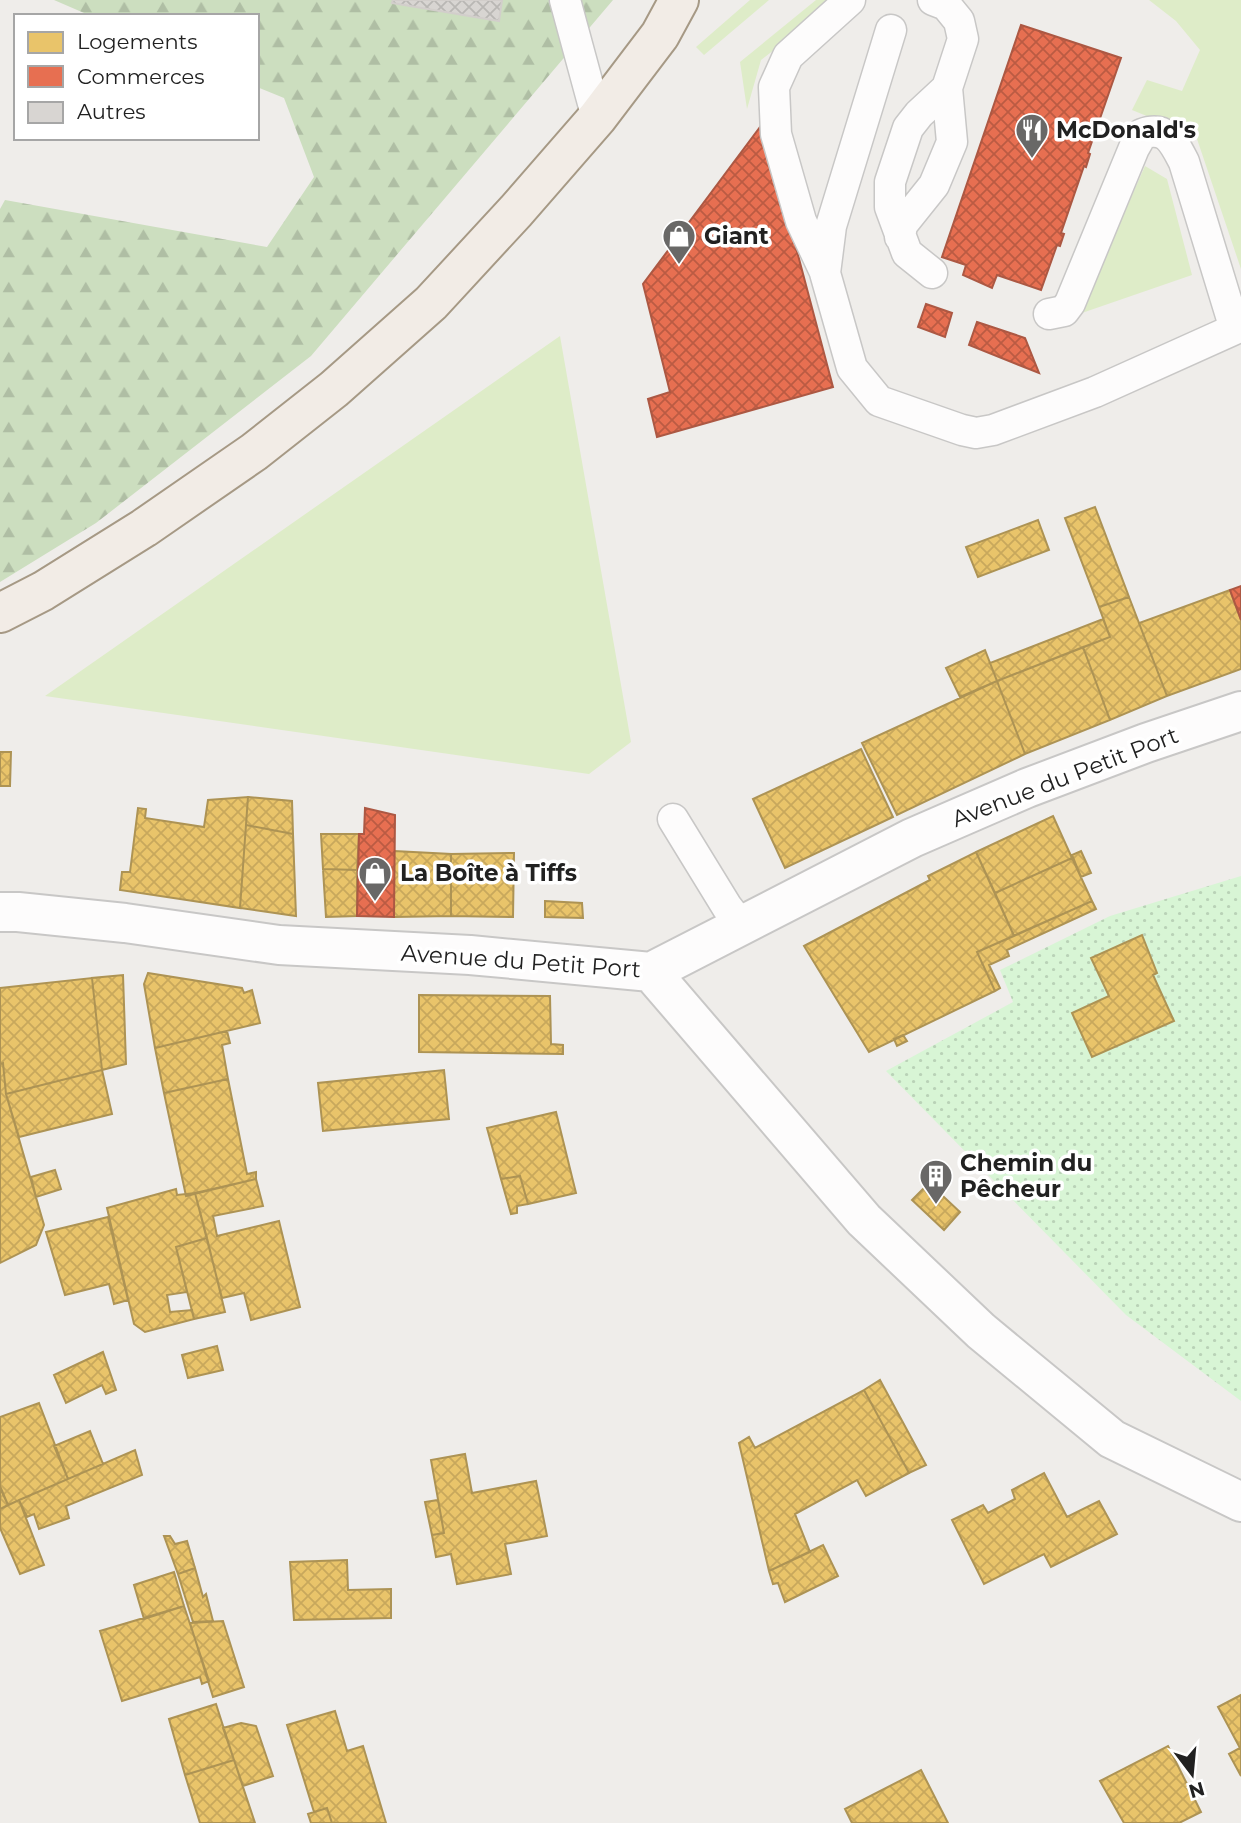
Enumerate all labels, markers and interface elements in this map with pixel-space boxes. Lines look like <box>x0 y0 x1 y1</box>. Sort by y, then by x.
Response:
legend <box>14 14 259 140</box>
text: Logements <box>77 29 197 54</box>
text: Commerces <box>77 64 205 89</box>
text: Autres <box>77 99 146 124</box>
restaurant icon: McDonald's <box>1013 111 1051 160</box>
place label: McDonald's <box>1056 116 1196 144</box>
shop icon: Giant <box>660 217 698 266</box>
place label: Giant <box>704 222 769 250</box>
street label: Avenue du Petit Port <box>948 721 1182 833</box>
shop icon: La Boîte à Tiffs <box>356 854 394 903</box>
place label: La Boîte à Tiffs <box>400 859 577 887</box>
street label: Avenue du Petit Port <box>400 939 642 983</box>
place label: Chemin du Pêcheur <box>960 1149 1092 1203</box>
building icon: Chemin du Pêcheur <box>917 1157 955 1206</box>
north arrow <box>1157 1739 1227 1809</box>
text: N <box>1186 1777 1207 1803</box>

